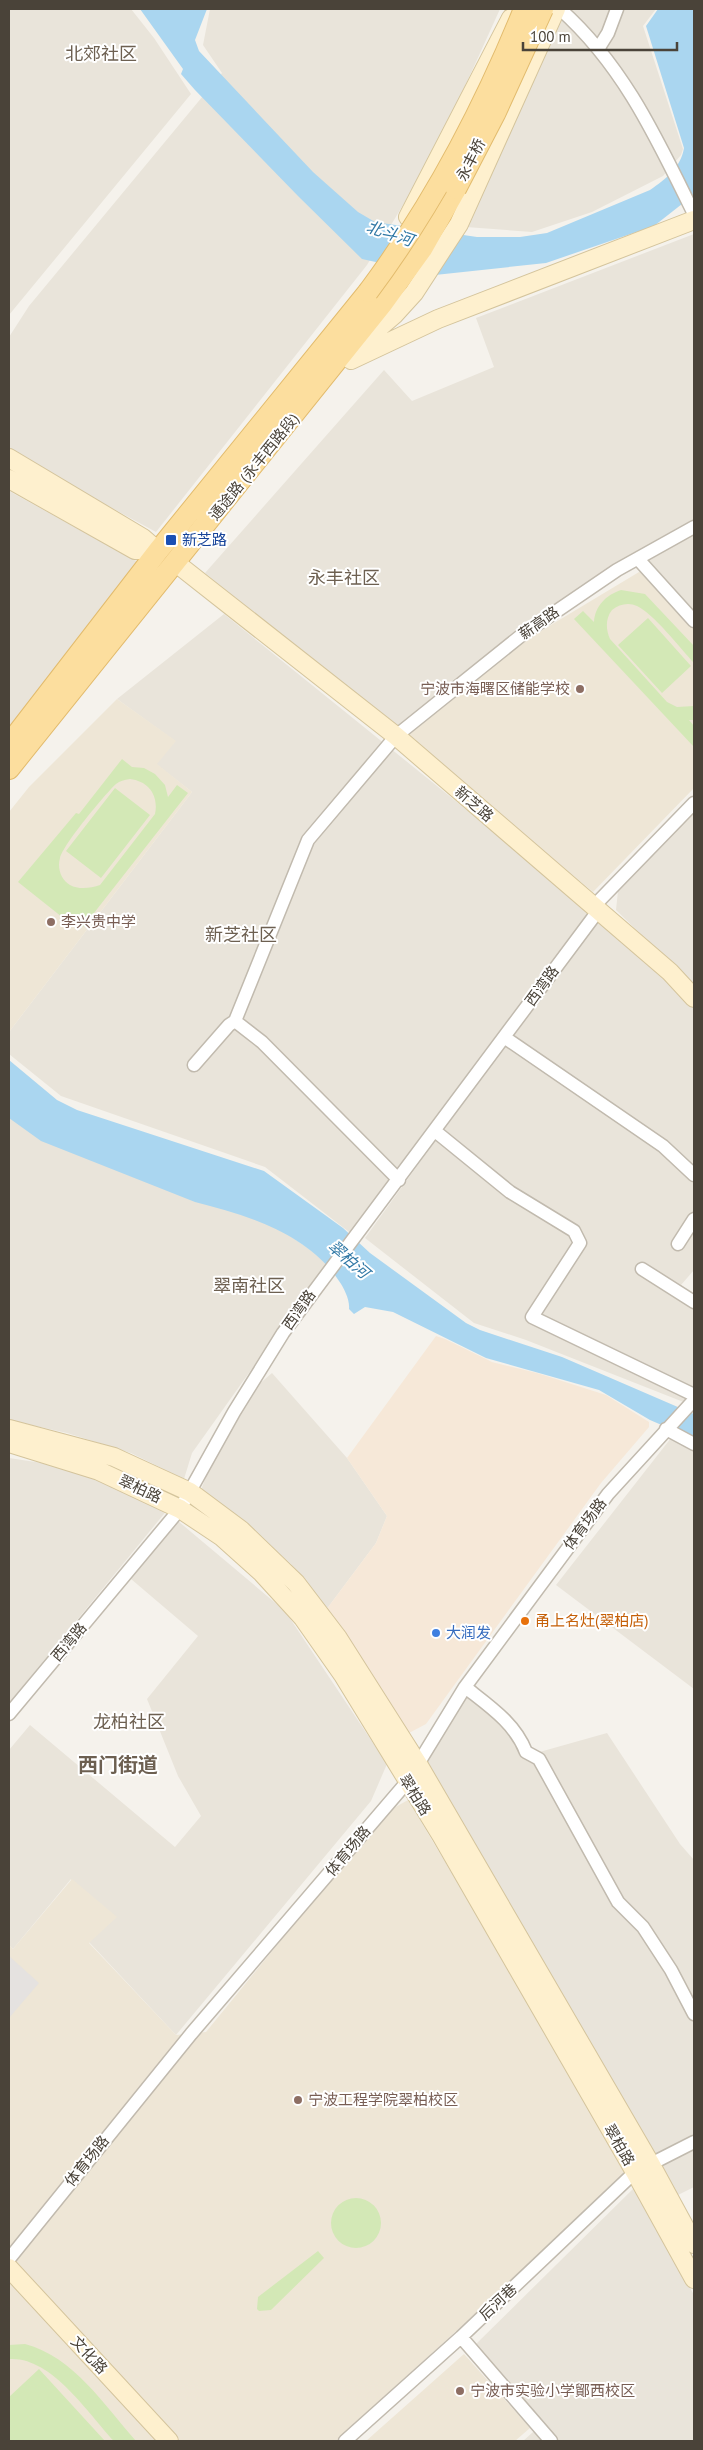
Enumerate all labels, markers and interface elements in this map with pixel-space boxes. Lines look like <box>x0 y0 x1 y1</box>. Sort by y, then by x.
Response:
scale bar <box>523 20 677 52</box>
text: 100 m <box>530 27 571 46</box>
district label: 北郊社区 <box>65 42 137 65</box>
street label: 永丰桥 <box>452 135 489 184</box>
water label: 北斗河 <box>364 216 419 251</box>
street label: 通途路 (永丰西路段) <box>205 409 303 524</box>
place label: 新芝路 <box>182 530 227 549</box>
marker: 新芝路 <box>164 533 178 547</box>
district label: 永丰社区 <box>308 566 380 589</box>
street label: 薪高路 <box>515 602 563 643</box>
place label: 宁波市海曙区储能学校 <box>420 679 570 698</box>
marker: 宁波市海曙区储能学校 <box>574 683 586 695</box>
street label: 新芝路 <box>451 782 498 826</box>
place label: 李兴贵中学 <box>61 912 136 931</box>
marker: 李兴贵中学 <box>45 916 57 928</box>
district label: 新芝社区 <box>205 923 277 946</box>
street label: 西湾路 <box>521 962 563 1009</box>
water label: 翠柏河 <box>324 1236 376 1284</box>
district label: 翠南社区 <box>213 1274 285 1297</box>
street label: 西湾路 <box>278 1286 319 1334</box>
street label: 翠柏路 <box>116 1470 165 1507</box>
street label: 体育场路 <box>559 1494 610 1553</box>
place label: 甬上名灶(翠柏店) <box>535 1611 648 1630</box>
marker: 甬上名灶(翠柏店) <box>519 1615 531 1627</box>
street label: 西湾路 <box>47 1618 90 1665</box>
place label: 大润发 <box>446 1623 491 1642</box>
marker: 大润发 <box>430 1627 442 1639</box>
district label: 龙柏社区 <box>93 1710 165 1733</box>
district label: 西门街道 <box>78 1752 158 1778</box>
street label: 翠柏路 <box>395 1771 435 1819</box>
street label: 体育场路 <box>321 1822 374 1880</box>
place label: 宁波工程学院翠柏校区 <box>308 2090 458 2109</box>
marker: 宁波工程学院翠柏校区 <box>292 2094 304 2106</box>
street label: 翠柏路 <box>600 2121 639 2169</box>
street label: 体育场路 <box>60 2131 113 2190</box>
street label: 后河巷 <box>475 2279 521 2324</box>
street label: 文化路 <box>67 2332 112 2378</box>
place label: 宁波市实验小学鄮西校区 <box>470 2381 635 2400</box>
marker: 宁波市实验小学鄮西校区 <box>454 2385 466 2397</box>

